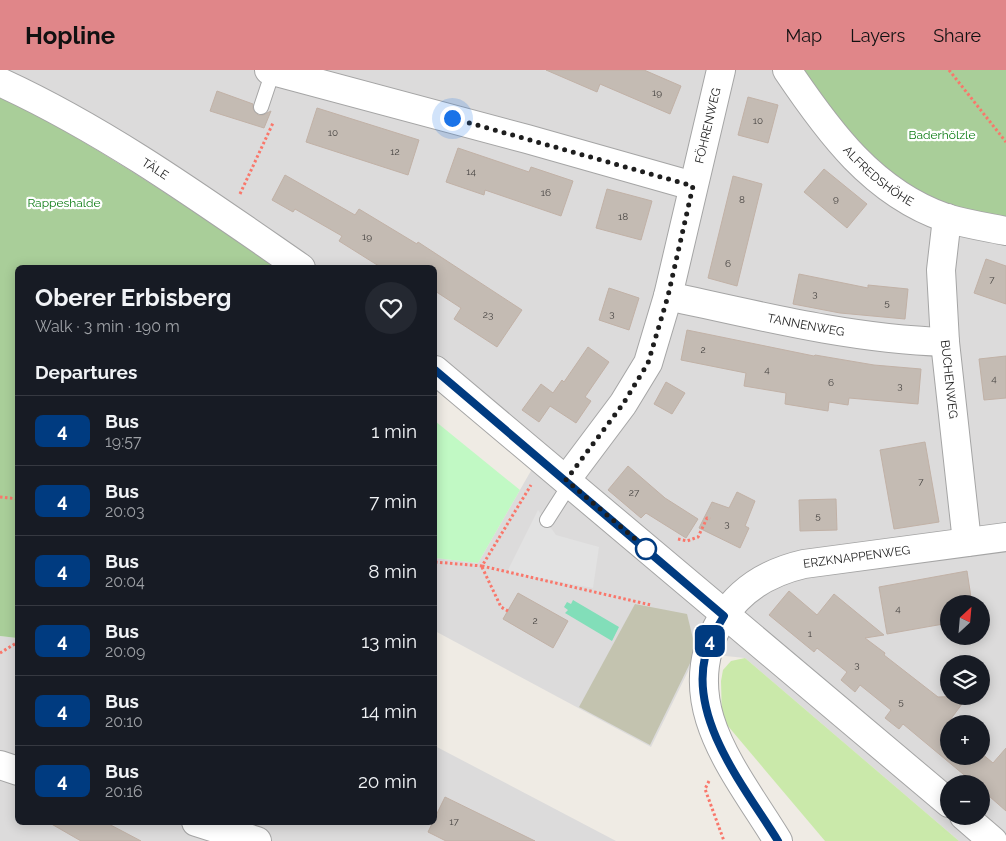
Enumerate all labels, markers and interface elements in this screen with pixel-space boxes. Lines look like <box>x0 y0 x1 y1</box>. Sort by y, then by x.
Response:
text: Hopline <box>25 21 115 50</box>
text: Map <box>786 25 822 46</box>
text: Layers <box>850 25 905 46</box>
text: Share <box>933 25 981 46</box>
street label: FÖHRENWEG <box>692 86 724 165</box>
house number: 19 <box>652 87 662 98</box>
your location <box>440 106 465 131</box>
house number: 10 <box>753 115 763 126</box>
house number: 10 <box>328 127 338 138</box>
park label: Baderhölzle <box>909 128 975 142</box>
street label: ALFREDSHÖHE <box>840 143 916 209</box>
house number: 12 <box>390 146 400 157</box>
street label: TÄLE <box>139 155 171 183</box>
house number: 14 <box>466 166 476 177</box>
house number: 16 <box>541 187 551 198</box>
house number: 9 <box>833 193 839 204</box>
house number: 8 <box>739 194 745 205</box>
park label: Rappeshalde <box>27 196 101 210</box>
house number: 18 <box>618 211 628 222</box>
house number: 19 <box>362 231 372 242</box>
house number: 6 <box>725 258 731 269</box>
house number: 7 <box>989 274 995 285</box>
button: heart <box>365 282 417 334</box>
text: Oberer Erbisberg <box>35 283 232 312</box>
house number: 3 <box>812 288 818 299</box>
house number: 5 <box>884 297 890 308</box>
house number: 3 <box>609 308 615 319</box>
house number: 23 <box>483 309 493 320</box>
street label: TANNENWEG <box>766 311 845 339</box>
text: Walk · 3 min · 190 m <box>35 317 180 336</box>
street label: BUCHENWEG <box>938 339 960 419</box>
house number: 2 <box>700 344 706 355</box>
text: Departures <box>35 361 137 383</box>
house number: 4 <box>764 364 770 375</box>
house number: 4 <box>991 373 997 384</box>
house number: 6 <box>828 377 834 388</box>
house number: 3 <box>897 380 903 391</box>
text: Bus <box>105 410 139 432</box>
text: 4 <box>57 420 68 441</box>
text: 1 min <box>371 420 417 442</box>
text: 19:57 <box>105 432 141 451</box>
house number: 7 <box>918 476 924 487</box>
text: Bus <box>105 480 139 502</box>
house number: 27 <box>629 487 640 498</box>
text: 4 <box>57 490 68 511</box>
text: 7 min <box>369 490 417 512</box>
text: 20:03 <box>105 502 144 521</box>
house number: 5 <box>815 510 821 521</box>
house number: 3 <box>724 518 730 529</box>
unlabelled marker <box>635 538 657 560</box>
street label: ERZKNAPPENWEG <box>802 543 911 571</box>
text: Bus <box>105 550 139 572</box>
text: 4 <box>57 560 68 581</box>
text: 8 min <box>368 560 417 582</box>
text: 20:04 <box>105 572 145 591</box>
north arrow <box>940 595 990 645</box>
map controls <box>940 595 990 825</box>
house number: 4 <box>895 603 901 614</box>
house number: 2 <box>532 615 538 626</box>
text: Bus <box>105 620 139 642</box>
line badge: 4 <box>694 625 726 657</box>
house number: 1 <box>808 628 813 639</box>
text: 4 <box>57 630 68 651</box>
text: 13 min <box>361 630 417 652</box>
text: 4 <box>705 630 715 651</box>
text: 20:09 <box>105 642 145 661</box>
button: layers <box>940 655 990 705</box>
house number: 3 <box>854 659 860 670</box>
text: Bus <box>105 690 139 712</box>
house number: 5 <box>898 696 904 707</box>
text: 4 <box>57 700 68 721</box>
text: 14 min <box>361 700 417 722</box>
text: 20:10 <box>105 712 143 731</box>
button: + <box>940 715 990 765</box>
text: Bus <box>105 760 139 782</box>
text: 4 <box>57 770 68 791</box>
text: 20 min <box>358 770 417 792</box>
button: − <box>940 775 990 825</box>
text: 20:16 <box>105 782 143 801</box>
house number: 17 <box>449 816 459 827</box>

